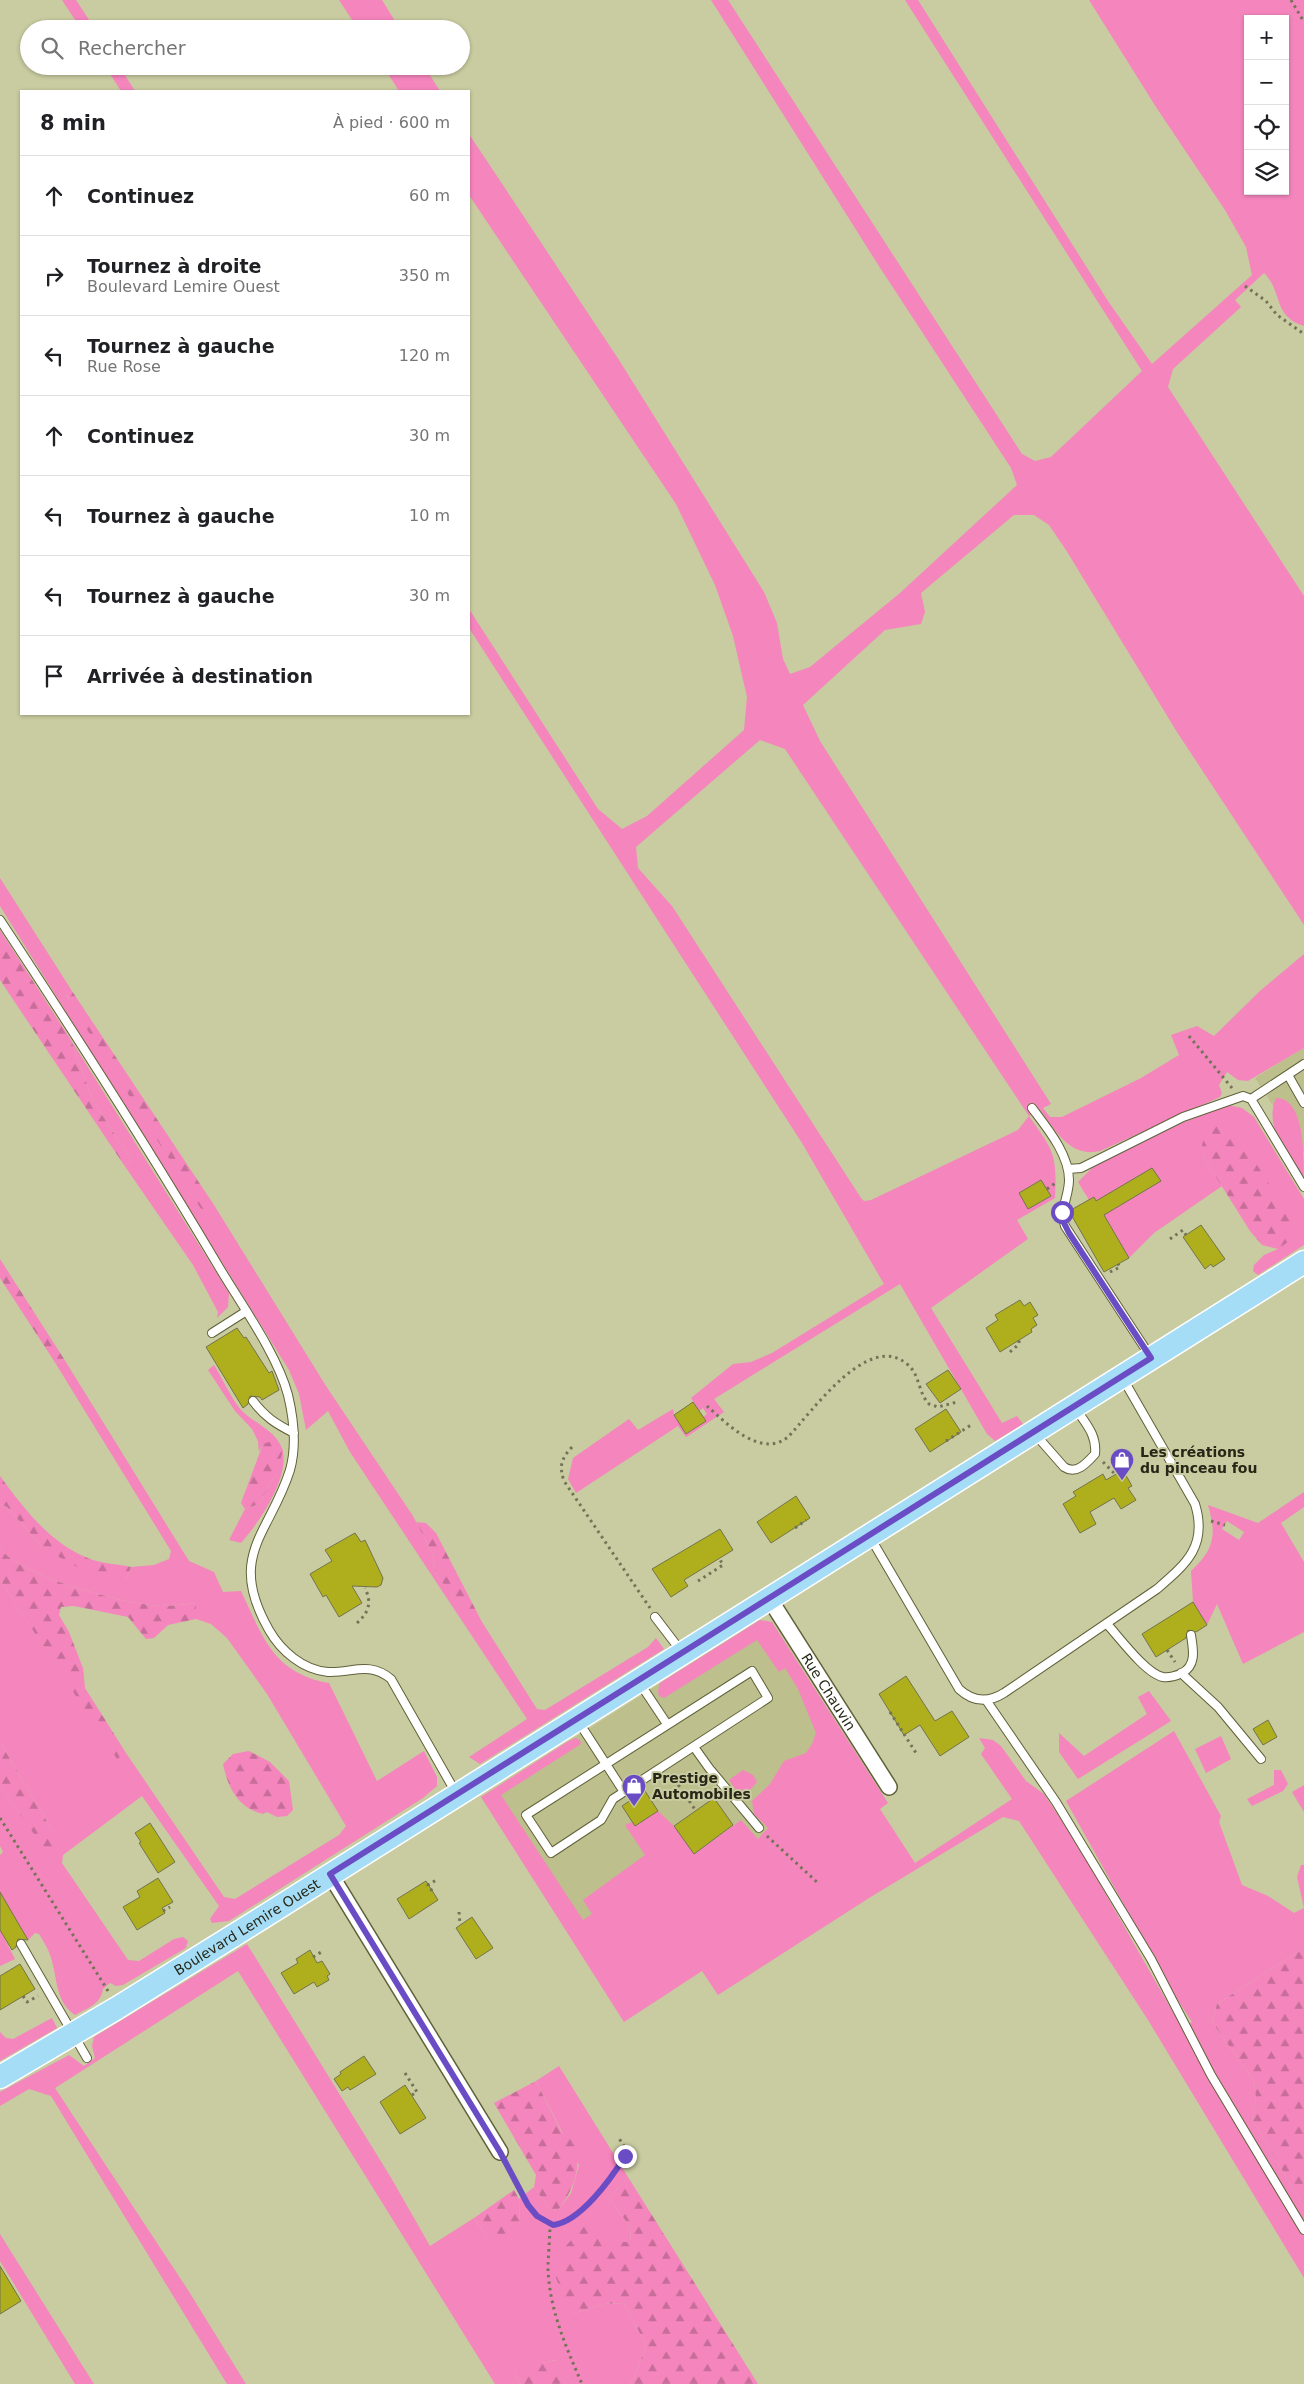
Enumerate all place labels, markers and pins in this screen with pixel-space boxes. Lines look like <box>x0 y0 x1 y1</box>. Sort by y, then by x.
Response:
place label: Les créations du pinceau fou <box>1140 1444 1257 1476</box>
shop icon: Les créations du pinceau fou <box>1109 1447 1135 1481</box>
place label: Prestige Automobiles <box>652 1770 751 1802</box>
shop icon: Prestige Automobiles <box>621 1773 647 1807</box>

